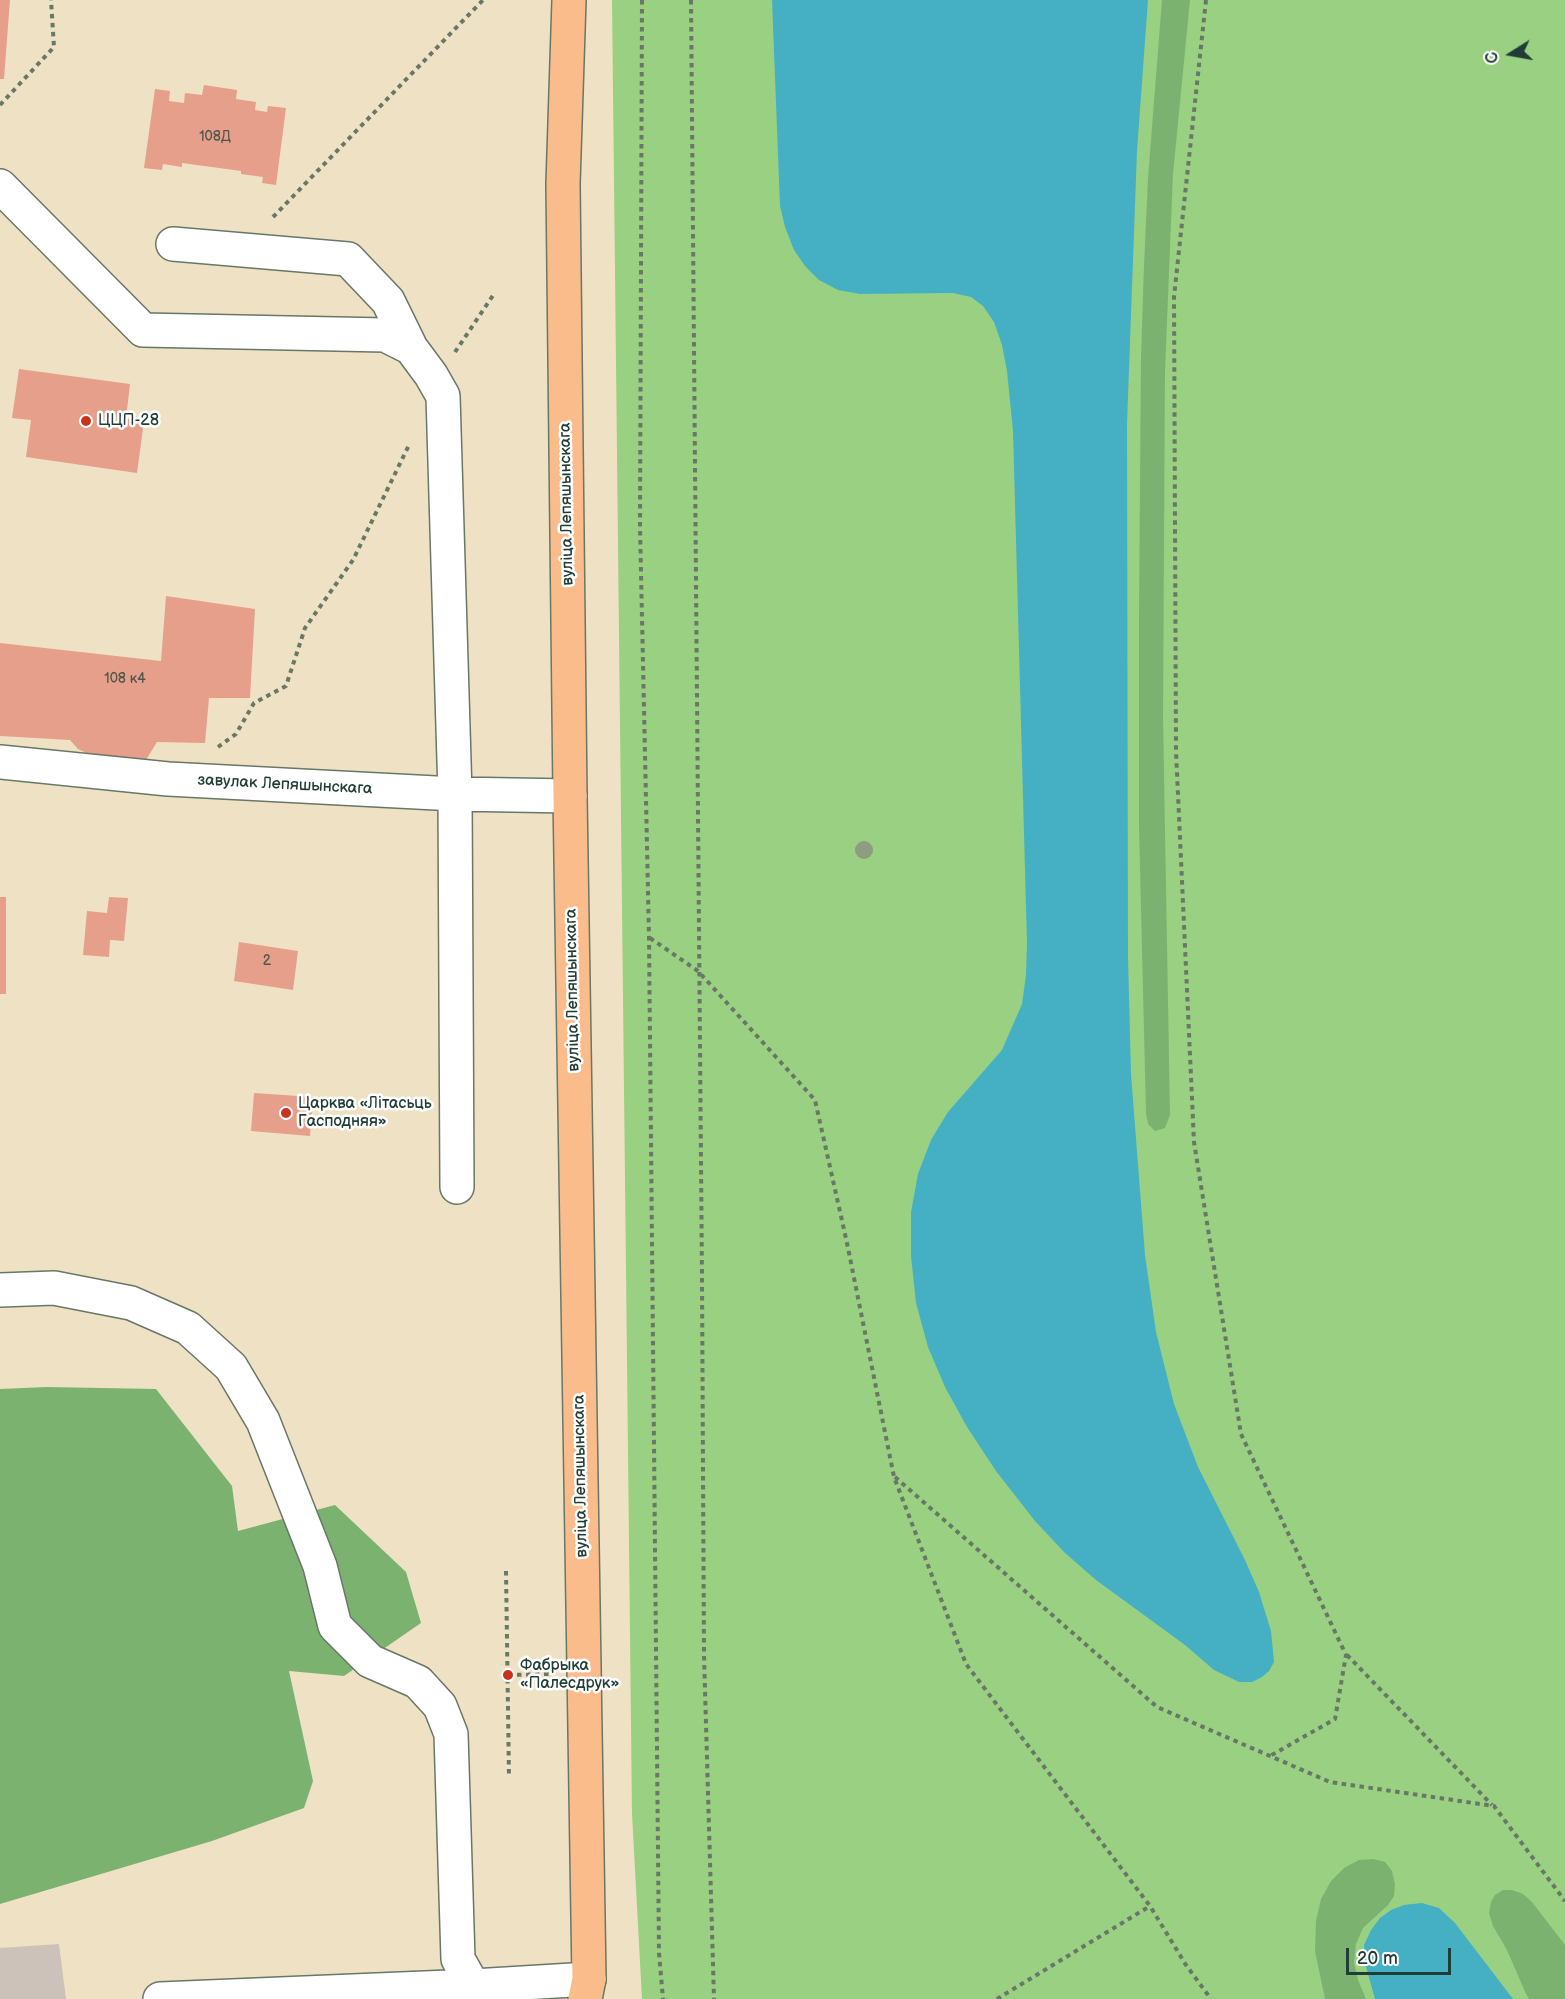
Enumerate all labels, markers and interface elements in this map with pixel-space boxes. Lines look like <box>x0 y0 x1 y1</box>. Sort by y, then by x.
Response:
north arrow <box>1481 24 1541 84</box>
text: С <box>1482 50 1503 65</box>
house number: 108Д <box>199 129 231 145</box>
place label: ЦЦП-28 <box>98 411 159 431</box>
marker: ЦЦП-28 <box>79 414 93 428</box>
street label: вуліца Лепяшынскага <box>556 422 578 586</box>
house number: 108 к4 <box>104 671 146 687</box>
street label: завулак Лепяшынскага <box>197 771 373 799</box>
street label: вуліца Лепяшынскага <box>562 908 584 1072</box>
house number: 2 <box>263 953 271 969</box>
place label: Царква «Літасьць Гасподняя» <box>298 1094 432 1132</box>
marker: Царква «Літасьць Гасподняя» <box>279 1106 293 1120</box>
street label: вуліца Лепяшынскага <box>570 1394 592 1558</box>
place label: Фабрыка «Палесдрук» <box>520 1656 619 1694</box>
marker: Фабрыка «Палесдрук» <box>501 1668 515 1682</box>
scale bar <box>1349 1936 1454 1974</box>
text: 20 m <box>1357 1948 1398 1969</box>

